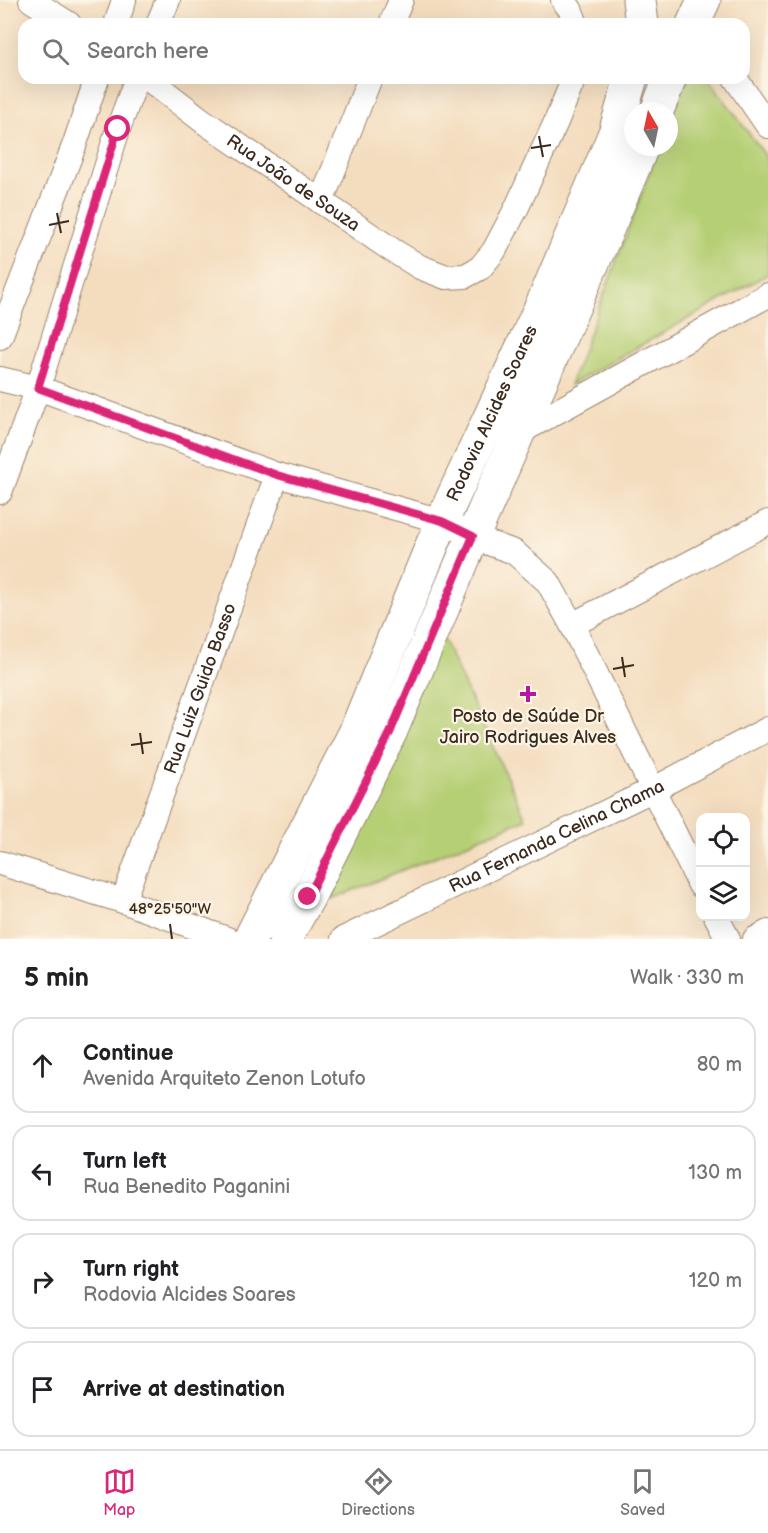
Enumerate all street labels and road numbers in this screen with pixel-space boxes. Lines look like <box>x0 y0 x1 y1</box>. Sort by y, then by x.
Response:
street label: Rua João de Souza <box>222 130 364 236</box>
street label: Rodovia Alcides Soares <box>442 322 542 505</box>
street label: Rua Luiz Guido Basso <box>160 601 241 777</box>
street label: Rua Fernanda Celina Chama <box>446 776 668 897</box>

